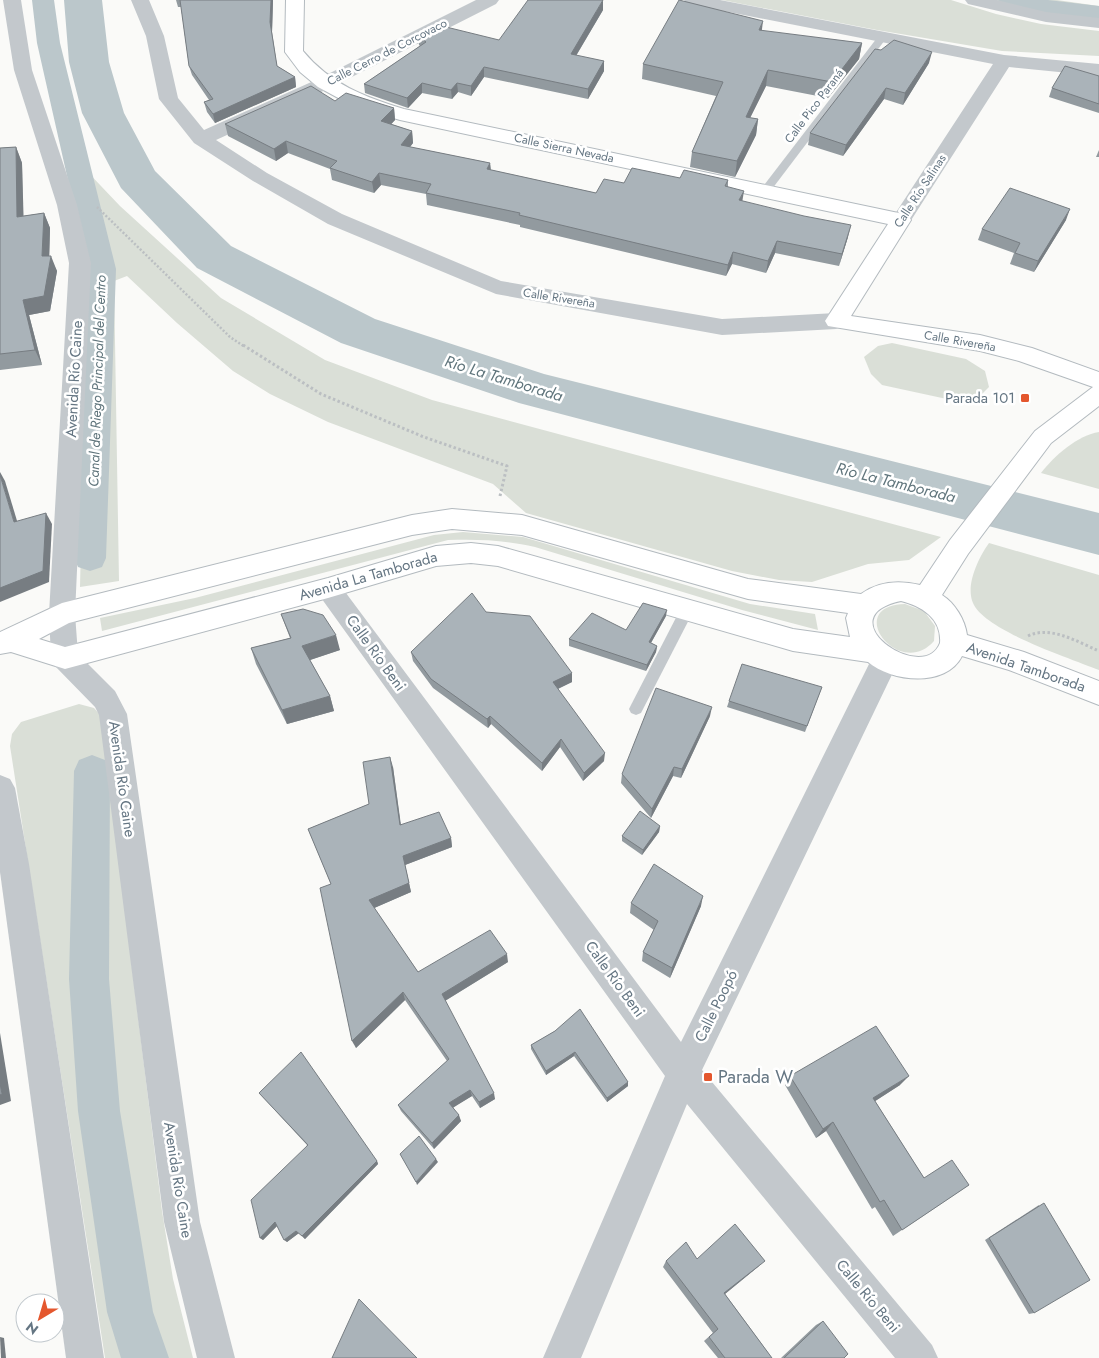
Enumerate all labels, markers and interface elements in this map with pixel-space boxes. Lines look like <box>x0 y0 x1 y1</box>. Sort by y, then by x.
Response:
street label: Calle Cerro de Corcovaco <box>324 14 451 90</box>
street label: Calle Pico Paraná <box>780 65 848 147</box>
street label: Calle Sierra Nevada <box>512 129 616 167</box>
street label: Calle Río Salinas <box>889 151 951 231</box>
water label: Canal de Riego Principal del Centro <box>83 274 111 487</box>
street label: Calle Rivereña <box>522 283 596 313</box>
street label: Avenida Río Caine <box>60 320 88 438</box>
street label: Calle Rivereña <box>923 326 998 356</box>
water label: Río La Tamborada <box>442 350 566 407</box>
place label: Parada 101 <box>945 387 1015 409</box>
marker: Parada 101 <box>1019 392 1031 404</box>
water label: Río La Tamborada <box>834 457 958 508</box>
street label: Avenida La Tamborada <box>296 546 440 606</box>
street label: Calle Río Beni <box>341 610 411 696</box>
street label: Avenida Tamborada <box>964 636 1088 698</box>
street label: Avenida Río Caine <box>103 719 141 839</box>
street label: Calle Río Beni <box>580 936 650 1022</box>
street label: Calle Poopó <box>689 966 743 1046</box>
place label: Parada W <box>718 1064 793 1090</box>
marker: Parada W <box>702 1071 714 1083</box>
street label: Avenida Río Caine <box>158 1120 198 1240</box>
street label: Calle Río Beni <box>831 1255 905 1337</box>
north arrow <box>15 1293 65 1343</box>
text: N <box>21 1317 43 1340</box>

